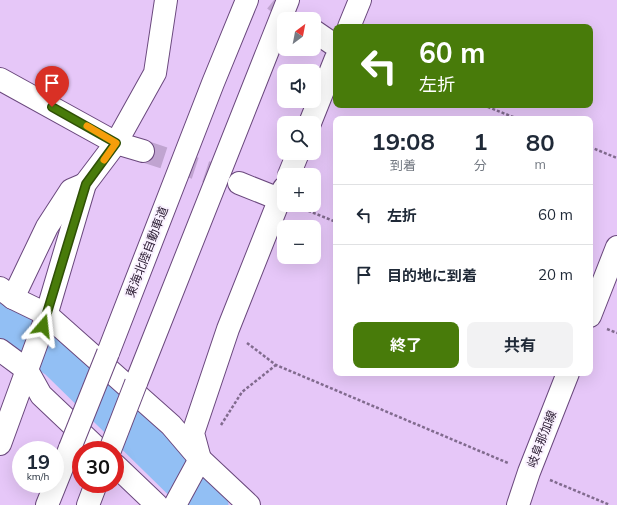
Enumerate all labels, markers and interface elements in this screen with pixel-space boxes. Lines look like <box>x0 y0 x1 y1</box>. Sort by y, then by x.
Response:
north arrow <box>277 12 321 56</box>
map controls <box>277 12 321 264</box>
text: 60 m <box>419 35 485 70</box>
icon: left <box>353 40 405 92</box>
button: sound <box>277 64 321 108</box>
pin <box>35 66 69 107</box>
icon: arrive <box>41 72 63 94</box>
text: 左折 <box>419 73 455 96</box>
button: search <box>277 116 321 160</box>
text: 19:08 <box>371 126 435 156</box>
text: 1 <box>473 126 488 156</box>
text: 80 <box>526 127 555 157</box>
text: m <box>535 156 546 172</box>
text: 到着 <box>390 157 416 173</box>
text: 分 <box>474 157 487 173</box>
button: + <box>277 168 321 212</box>
street label: 東海北陸自動車道 <box>122 204 171 299</box>
icon: left <box>353 204 375 226</box>
text: 60 m <box>538 205 573 224</box>
text: 左折 <box>387 206 417 225</box>
button: − <box>277 220 321 264</box>
icon: arrive <box>353 264 375 286</box>
text: 20 m <box>538 265 573 284</box>
text: 目的地に到着 <box>387 266 477 285</box>
position arrow <box>22 305 64 347</box>
button: 終了 <box>353 322 459 368</box>
button: 共有 <box>467 322 573 368</box>
street label: 岐阜那加線 <box>524 408 559 470</box>
speed limit sign: 30 <box>72 441 124 493</box>
text: 19 <box>26 449 50 474</box>
text: km/h <box>27 470 49 483</box>

